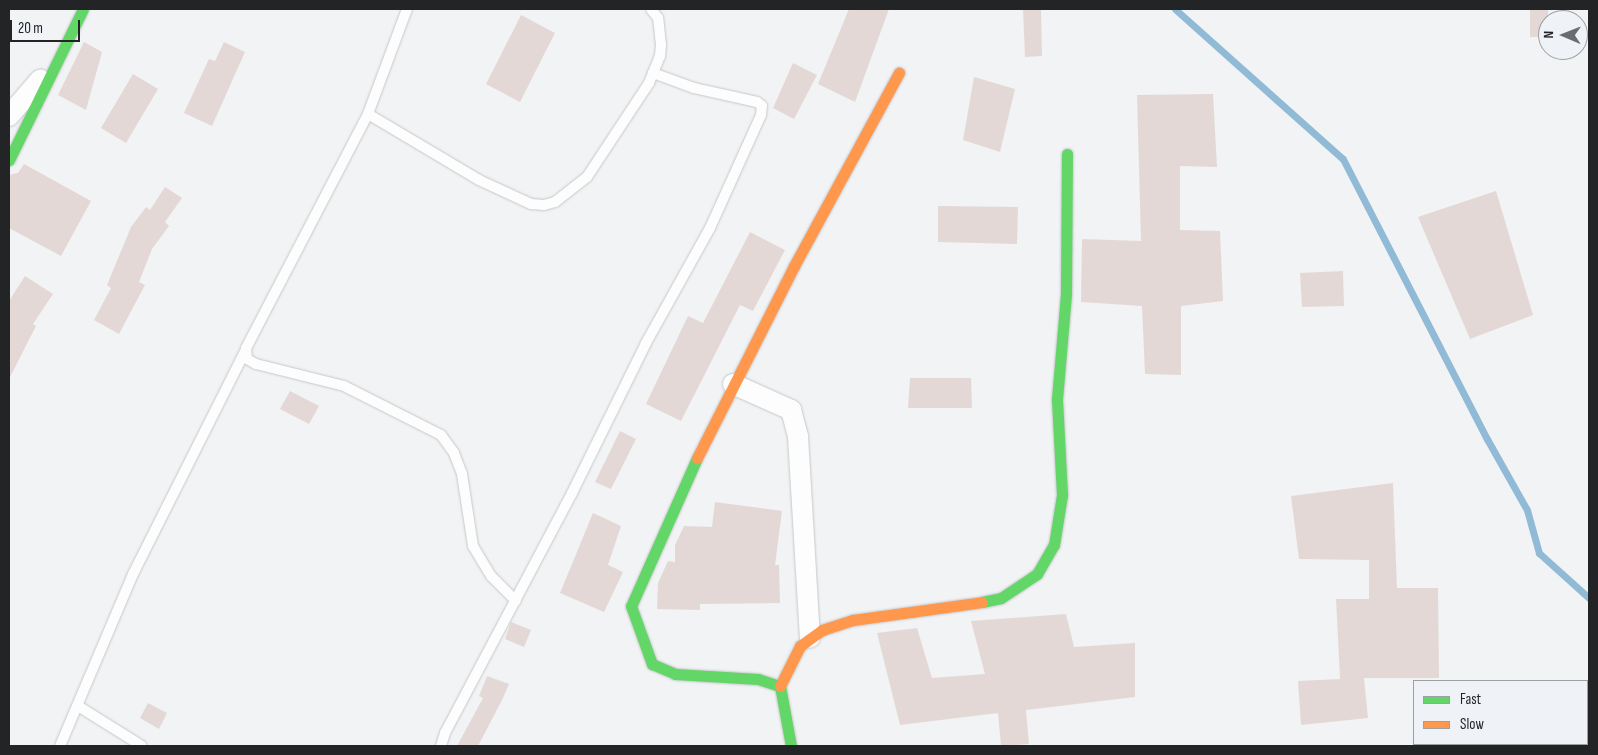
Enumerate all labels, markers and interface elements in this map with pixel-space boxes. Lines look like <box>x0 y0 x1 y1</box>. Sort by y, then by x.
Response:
scale bar <box>12 10 82 42</box>
north arrow <box>1538 10 1588 60</box>
text: 20 m <box>18 19 43 38</box>
text: N <box>1540 31 1557 39</box>
legend <box>1413 680 1588 745</box>
text: Fast <box>1460 690 1481 709</box>
text: Slow <box>1460 715 1484 734</box>

